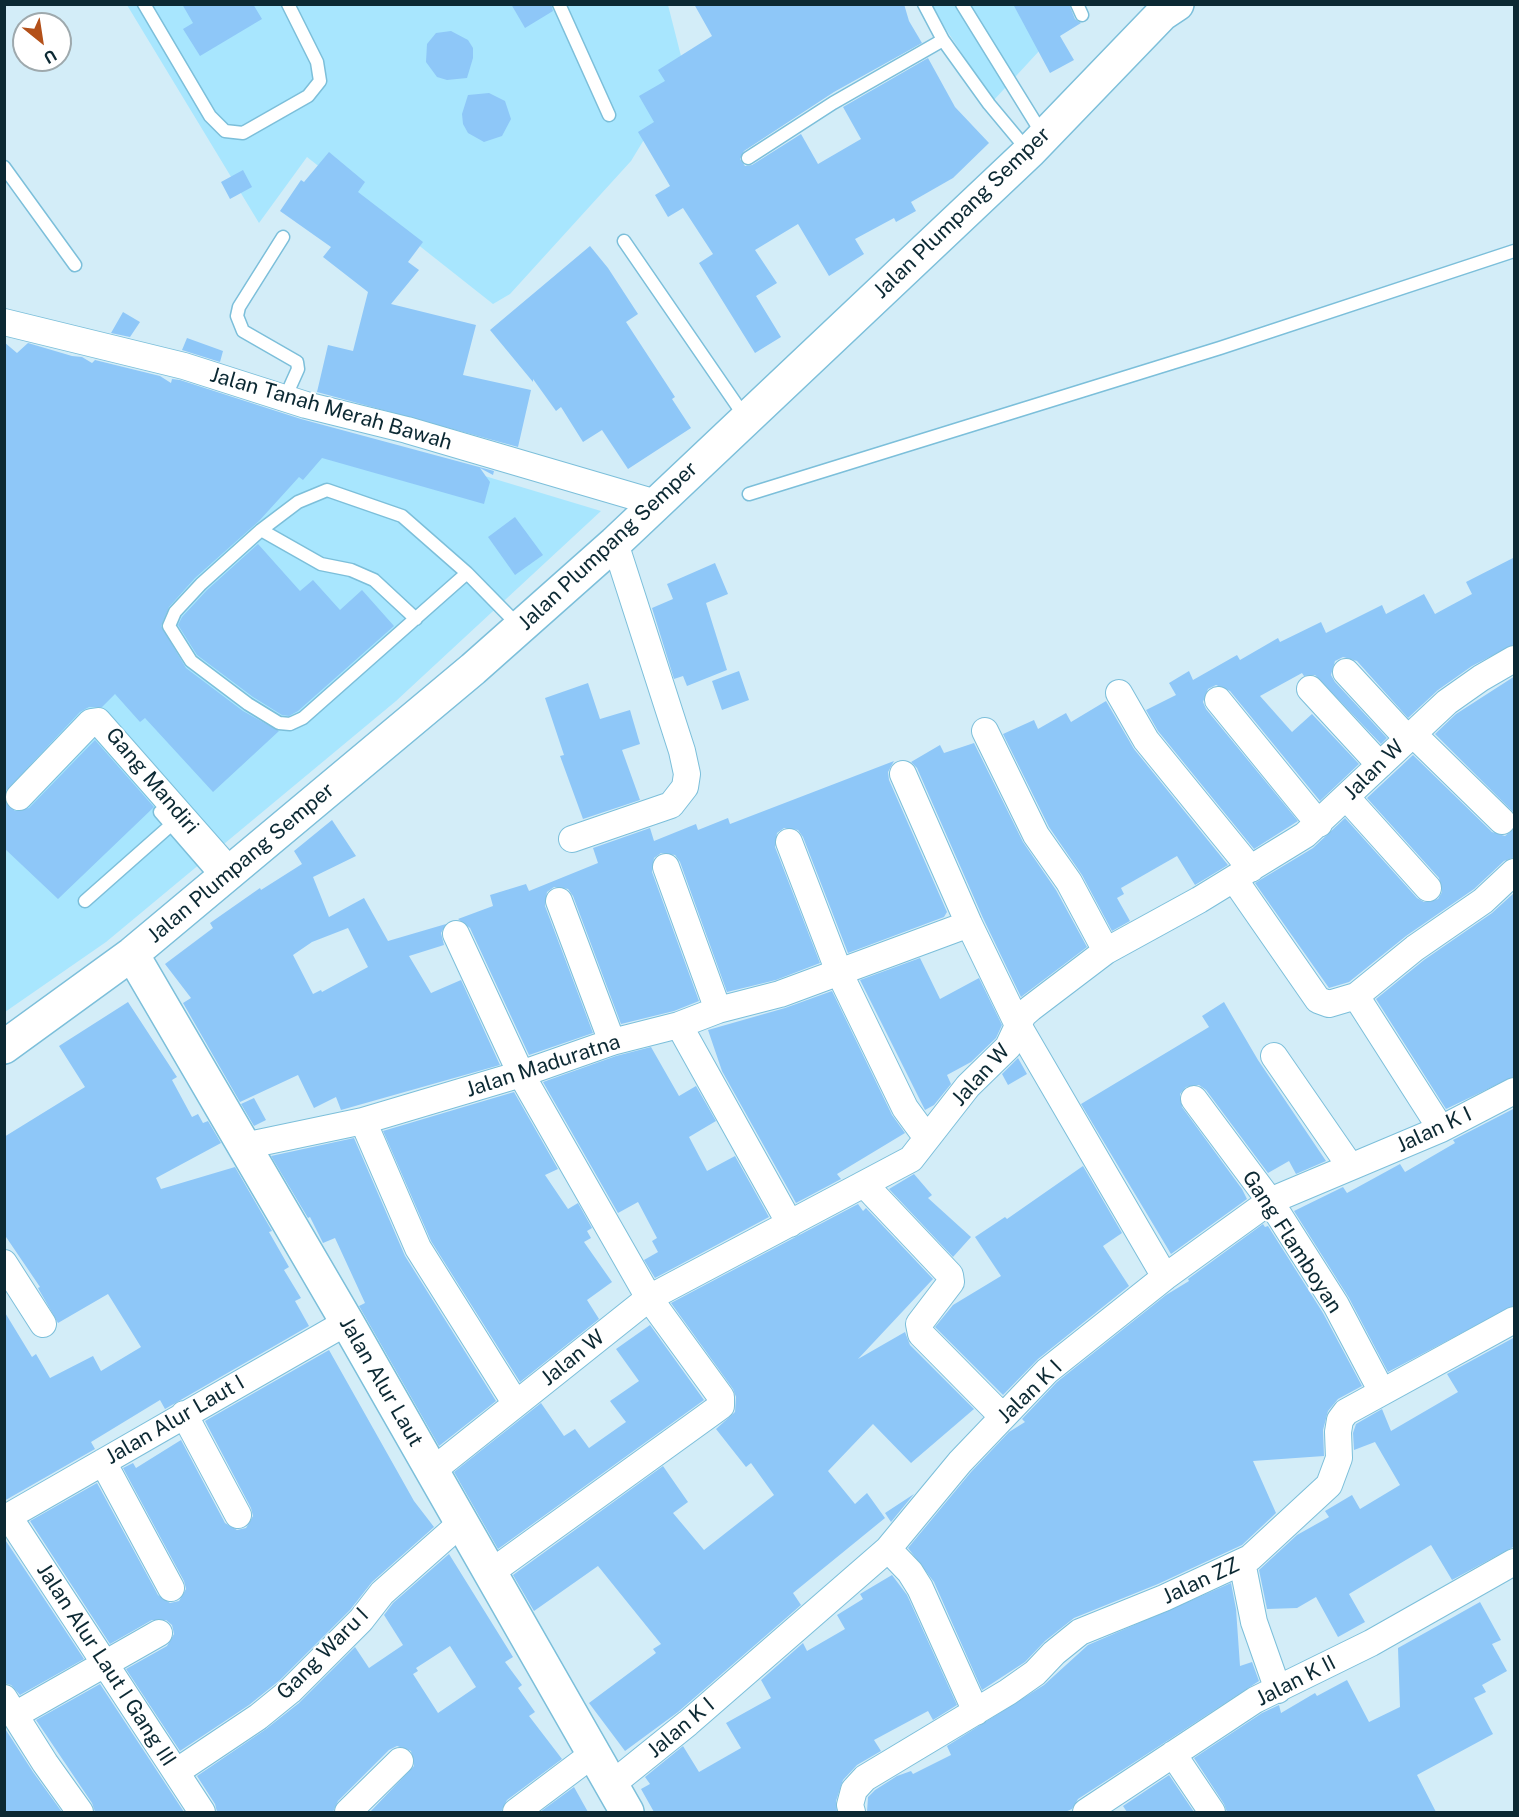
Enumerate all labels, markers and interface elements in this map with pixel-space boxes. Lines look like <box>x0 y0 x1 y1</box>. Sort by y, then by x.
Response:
north arrow <box>12 12 72 72</box>
text: U <box>40 45 60 67</box>
street label: Jalan Plumpang Semper <box>868 122 1056 304</box>
street label: Jalan Tanah Merah Bawah <box>207 362 455 456</box>
street label: Jalan Plumpang Semper <box>513 456 703 636</box>
street label: Gang Mandiri <box>100 723 204 839</box>
street label: Jalan W <box>1339 735 1409 805</box>
street label: Jalan Plumpang Semper <box>143 778 339 948</box>
street label: Jalan Maduratna <box>463 1029 623 1103</box>
street label: Jalan W <box>947 1039 1015 1111</box>
street label: Jalan K I <box>1392 1102 1476 1158</box>
street label: Gang Flamboyan <box>1237 1166 1347 1318</box>
street label: Jalan Alur Laut <box>334 1313 428 1451</box>
street label: Jalan W <box>536 1325 610 1391</box>
street label: Jalan K I <box>992 1355 1068 1429</box>
street label: Jalan Alur Laut I <box>101 1370 249 1470</box>
street label: Jalan ZZ <box>1159 1552 1243 1610</box>
street label: Jalan Alur Laut I Gang III <box>31 1559 181 1771</box>
street label: Gang Waru I <box>272 1603 374 1705</box>
street label: Jalan K II <box>1252 1650 1340 1712</box>
street label: Jalan K I <box>642 1693 720 1763</box>

